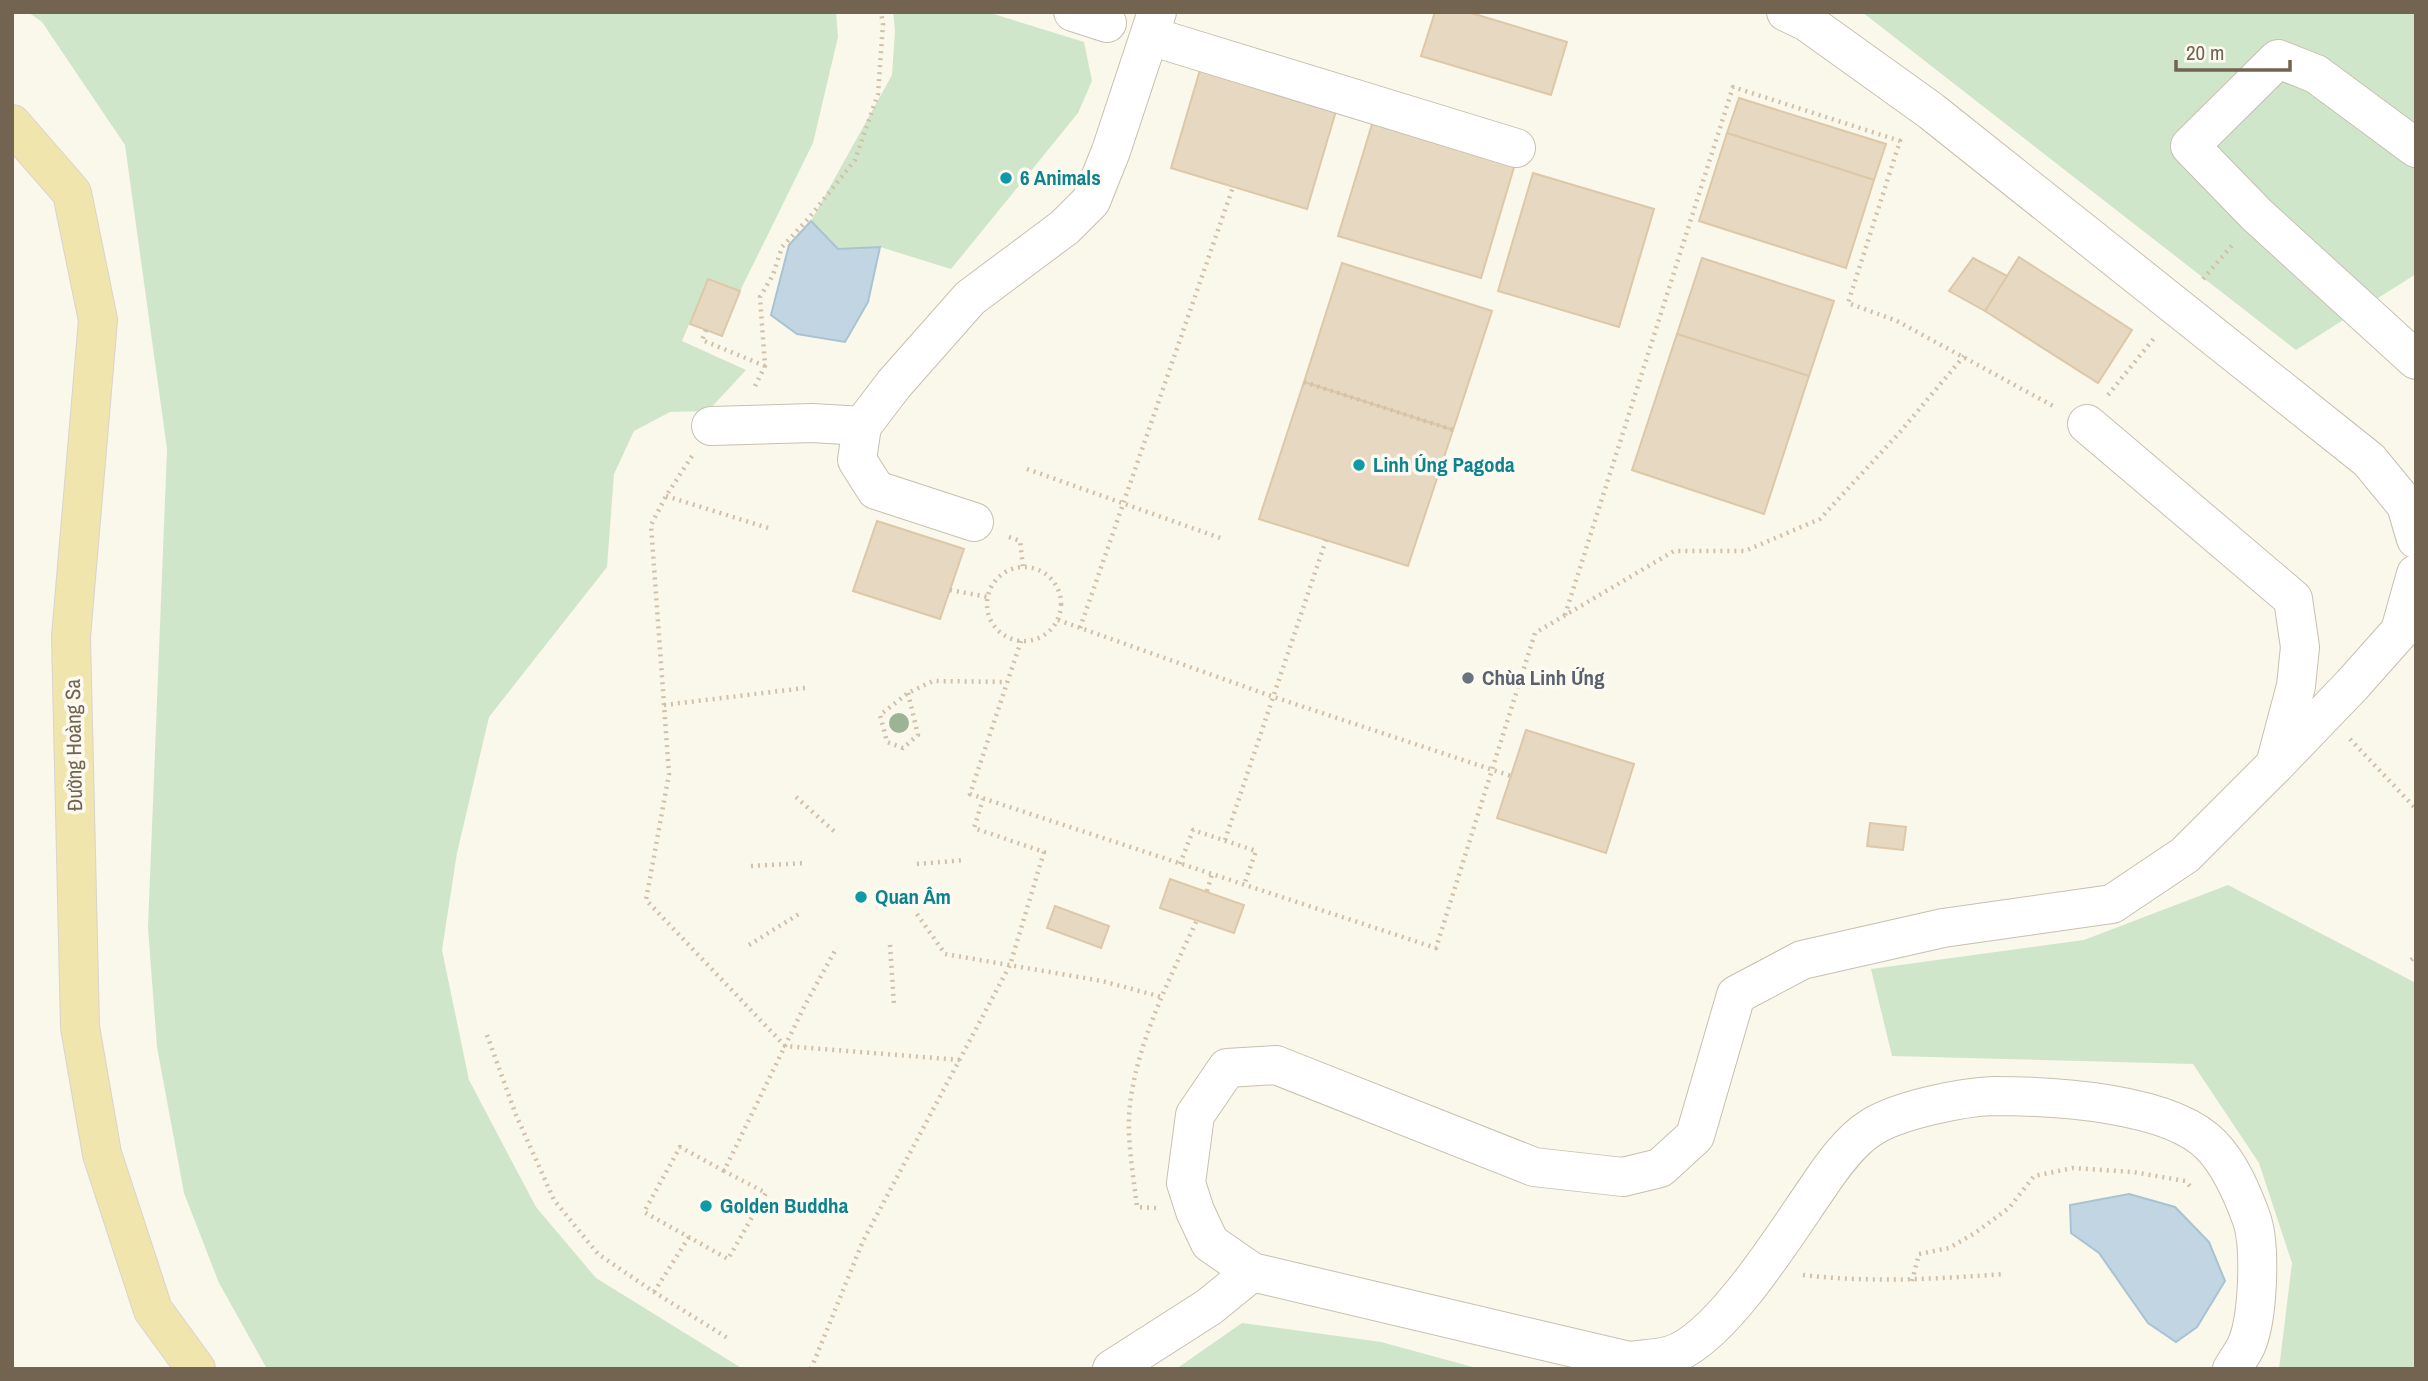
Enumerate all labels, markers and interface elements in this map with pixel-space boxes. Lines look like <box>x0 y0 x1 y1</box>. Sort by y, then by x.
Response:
scale bar <box>2176 28 2290 72</box>
text: 20 m <box>2186 38 2224 67</box>
place label: 6 Animals <box>1020 163 1101 192</box>
marker: 6 Animals <box>998 170 1014 186</box>
place label: Linh Úng Pagoda <box>1373 450 1515 479</box>
marker: Linh Úng Pagoda <box>1351 457 1367 473</box>
place label: Chùa Linh Ứng <box>1482 663 1605 692</box>
marker: Chùa Linh Ứng <box>1460 670 1476 686</box>
street label: Đường Hoàng Sa <box>58 678 89 811</box>
place label: Quan Âm <box>875 882 951 911</box>
marker: Quan Âm <box>853 889 869 905</box>
place label: Golden Buddha <box>720 1191 849 1220</box>
marker: Golden Buddha <box>698 1198 714 1214</box>

